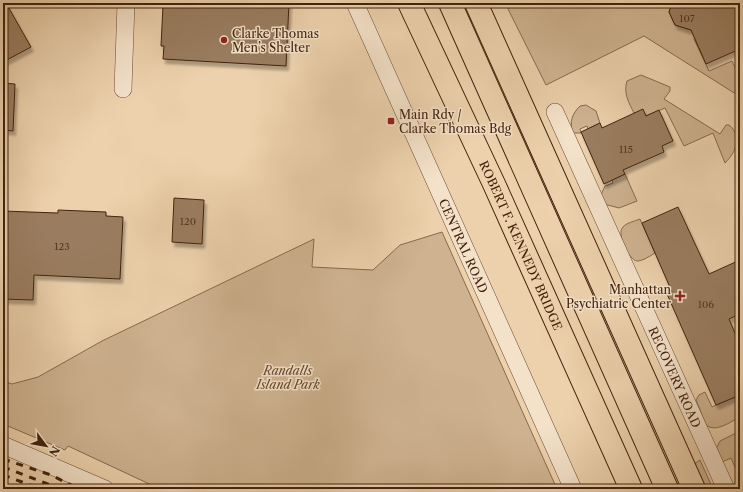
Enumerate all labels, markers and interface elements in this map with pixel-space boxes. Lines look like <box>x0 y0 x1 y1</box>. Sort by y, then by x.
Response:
house number: 107 <box>679 12 695 25</box>
place label: Clarke Thomas Men’s Shelter <box>232 26 319 55</box>
marker: Clarke Thomas Men’s Shelter <box>219 35 229 45</box>
place label: Main Rdy / Clarke Thomas Bdg <box>399 107 512 136</box>
marker: Main Rdy / Clarke Thomas Bdg <box>386 116 396 126</box>
house number: 115 <box>619 143 633 156</box>
street label: ROBERT F. KENNEDY BRIDGE <box>477 158 566 332</box>
street label: CENTRAL ROAD <box>436 196 492 295</box>
house number: 120 <box>180 215 196 228</box>
house number: 123 <box>54 240 70 253</box>
place label: Manhattan Psychiatric Center <box>566 282 671 311</box>
marker: Manhattan Psychiatric Center <box>674 290 686 302</box>
house number: 106 <box>698 298 714 311</box>
street label: RECOVERY ROAD <box>646 324 705 430</box>
park label: Randalls Island Park <box>255 363 320 392</box>
north arrow <box>26 426 66 466</box>
text: N <box>46 444 63 459</box>

